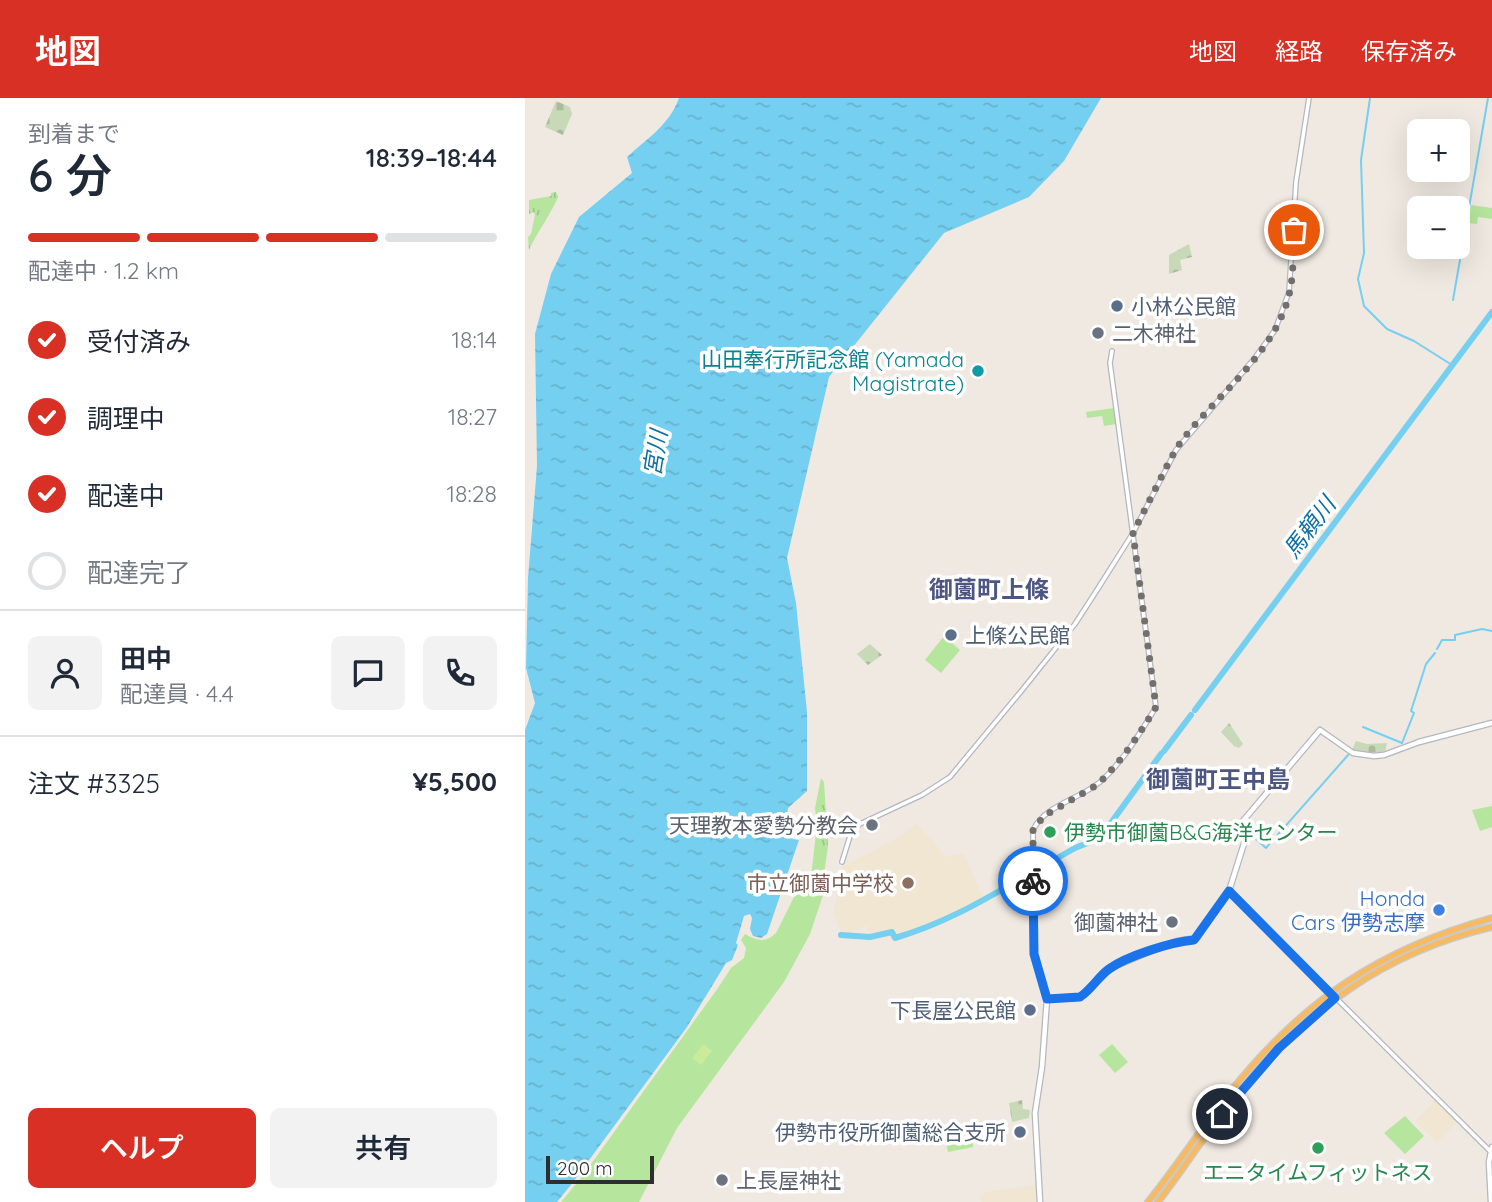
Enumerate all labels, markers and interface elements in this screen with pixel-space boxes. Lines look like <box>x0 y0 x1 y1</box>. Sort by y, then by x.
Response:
text: 地図 <box>35 30 101 71</box>
text: 地図 <box>1189 36 1237 66</box>
text: 経路 <box>1275 36 1323 66</box>
text: 保存済み <box>1361 36 1457 66</box>
text: 到着まで <box>28 119 120 148</box>
map controls <box>1407 119 1470 259</box>
button: + <box>1407 119 1470 182</box>
text: 18:39–18:44 <box>366 141 497 174</box>
text: 6 分 <box>28 146 112 204</box>
button: − <box>1407 196 1470 259</box>
pin <box>1264 200 1324 260</box>
icon: bag <box>1275 211 1313 249</box>
text: 配達中 · 1.2 km <box>28 256 179 285</box>
place label: 小林公民館 <box>1131 293 1236 319</box>
marker: 小林公民館 <box>1109 298 1125 314</box>
place label: 二木神社 <box>1112 320 1196 346</box>
icon: check <box>28 321 66 359</box>
text: 受付済み <box>87 325 191 358</box>
text: 18:14 <box>451 325 497 354</box>
marker: 二木神社 <box>1090 325 1106 341</box>
place label: 山田奉行所記念館 (Yamada Magistrate) <box>701 346 964 396</box>
marker: 山田奉行所記念館 (Yamada Magistrate) <box>970 363 986 379</box>
icon: check <box>28 398 66 436</box>
text: 調理中 <box>87 402 165 435</box>
text: 18:27 <box>448 402 497 431</box>
water label: 宮川 <box>637 425 673 478</box>
icon: check <box>28 475 66 513</box>
text: 配達中 <box>87 479 165 512</box>
text: 18:28 <box>447 479 497 508</box>
water label: 馬頼川 <box>1277 488 1343 563</box>
text: 配達完了 <box>87 556 191 589</box>
district label: 御薗町上條 <box>929 574 1049 604</box>
place label: 上條公民館 <box>965 622 1070 648</box>
marker: 上條公民館 <box>943 627 959 643</box>
button: person <box>28 636 102 710</box>
button: chat <box>331 636 405 710</box>
button: phone <box>423 636 497 710</box>
text: 田中 <box>120 642 172 675</box>
text: 配達員 · 4.4 <box>120 679 234 708</box>
district label: 御薗町王中島 <box>1146 764 1290 794</box>
text: ¥5,500 <box>412 765 497 798</box>
text: 注文 #3325 <box>28 767 160 800</box>
place label: 天理教本愛勢分教会 <box>669 812 858 838</box>
marker: 天理教本愛勢分教会 <box>864 817 880 833</box>
place label: 伊勢市御薗B&G海洋センター <box>1064 819 1338 845</box>
marker: 伊勢市御薗B&G海洋センター <box>1042 824 1058 840</box>
courier <box>998 846 1068 916</box>
icon: bike <box>1014 862 1052 900</box>
place label: 市立御薗中学校 <box>747 870 894 896</box>
marker: 市立御薗中学校 <box>900 875 916 891</box>
place label: Honda Cars 伊勢志摩 <box>1291 885 1425 935</box>
marker: Honda Cars 伊勢志摩 <box>1431 902 1447 918</box>
place label: 御薗神社 <box>1074 909 1158 935</box>
marker: 御薗神社 <box>1164 914 1180 930</box>
place label: 下長屋公民館 <box>890 997 1016 1023</box>
marker: 下長屋公民館 <box>1022 1002 1038 1018</box>
pin <box>1192 1084 1252 1144</box>
icon: home <box>1203 1095 1241 1133</box>
button: ヘルプ <box>28 1108 256 1188</box>
button: 共有 <box>270 1108 497 1188</box>
place label: 伊勢市役所御薗総合支所 <box>775 1119 1006 1145</box>
marker: 伊勢市役所御薗総合支所 <box>1012 1124 1028 1140</box>
marker: エニタイムフィットネス <box>1310 1140 1326 1156</box>
scale bar <box>546 1153 655 1185</box>
text: 200 m <box>557 1156 613 1180</box>
place label: エニタイムフィットネス <box>1204 1159 1432 1185</box>
place label: 上長屋神社 <box>736 1167 841 1193</box>
marker: 上長屋神社 <box>714 1172 730 1188</box>

